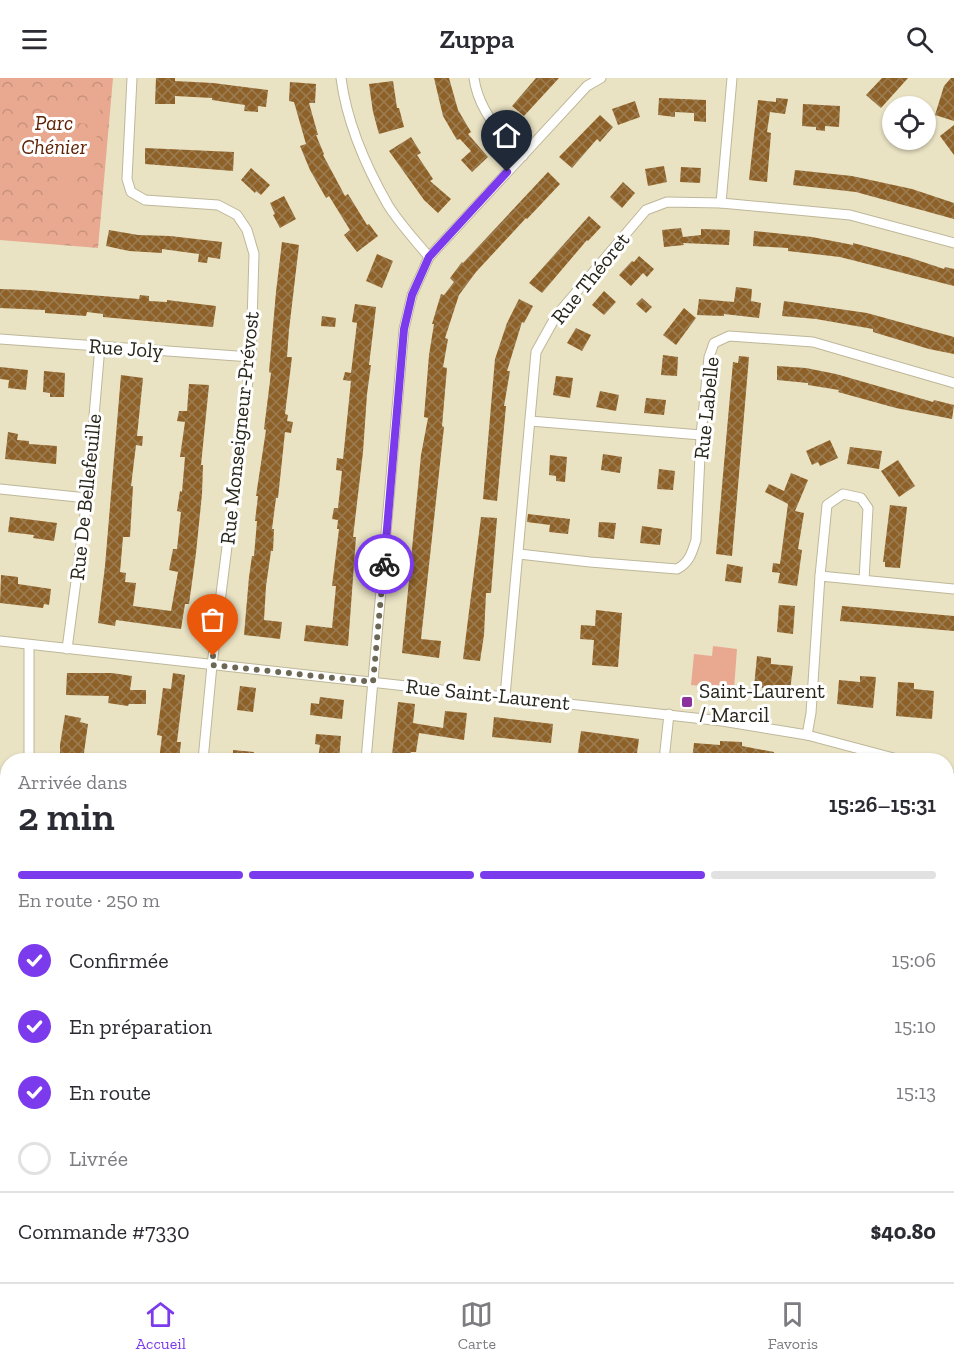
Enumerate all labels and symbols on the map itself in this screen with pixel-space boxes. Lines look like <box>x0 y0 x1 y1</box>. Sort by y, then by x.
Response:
park label: Parc Chénier <box>21 110 88 159</box>
pin <box>481 110 532 172</box>
street label: Rue Théoret <box>545 227 635 329</box>
street label: Rue Monseigneur-Prévost <box>214 310 264 546</box>
street label: Rue Joly <box>88 333 164 363</box>
street label: Rue Labelle <box>688 355 724 461</box>
street label: Rue De Bellefeuille <box>64 412 106 582</box>
courier <box>354 534 414 594</box>
pin <box>187 594 238 656</box>
street label: Rue Saint-Laurent <box>405 673 572 715</box>
place label: Saint-Laurent / Marcil <box>699 678 825 727</box>
marker: Saint-Laurent / Marcil <box>680 695 694 709</box>

